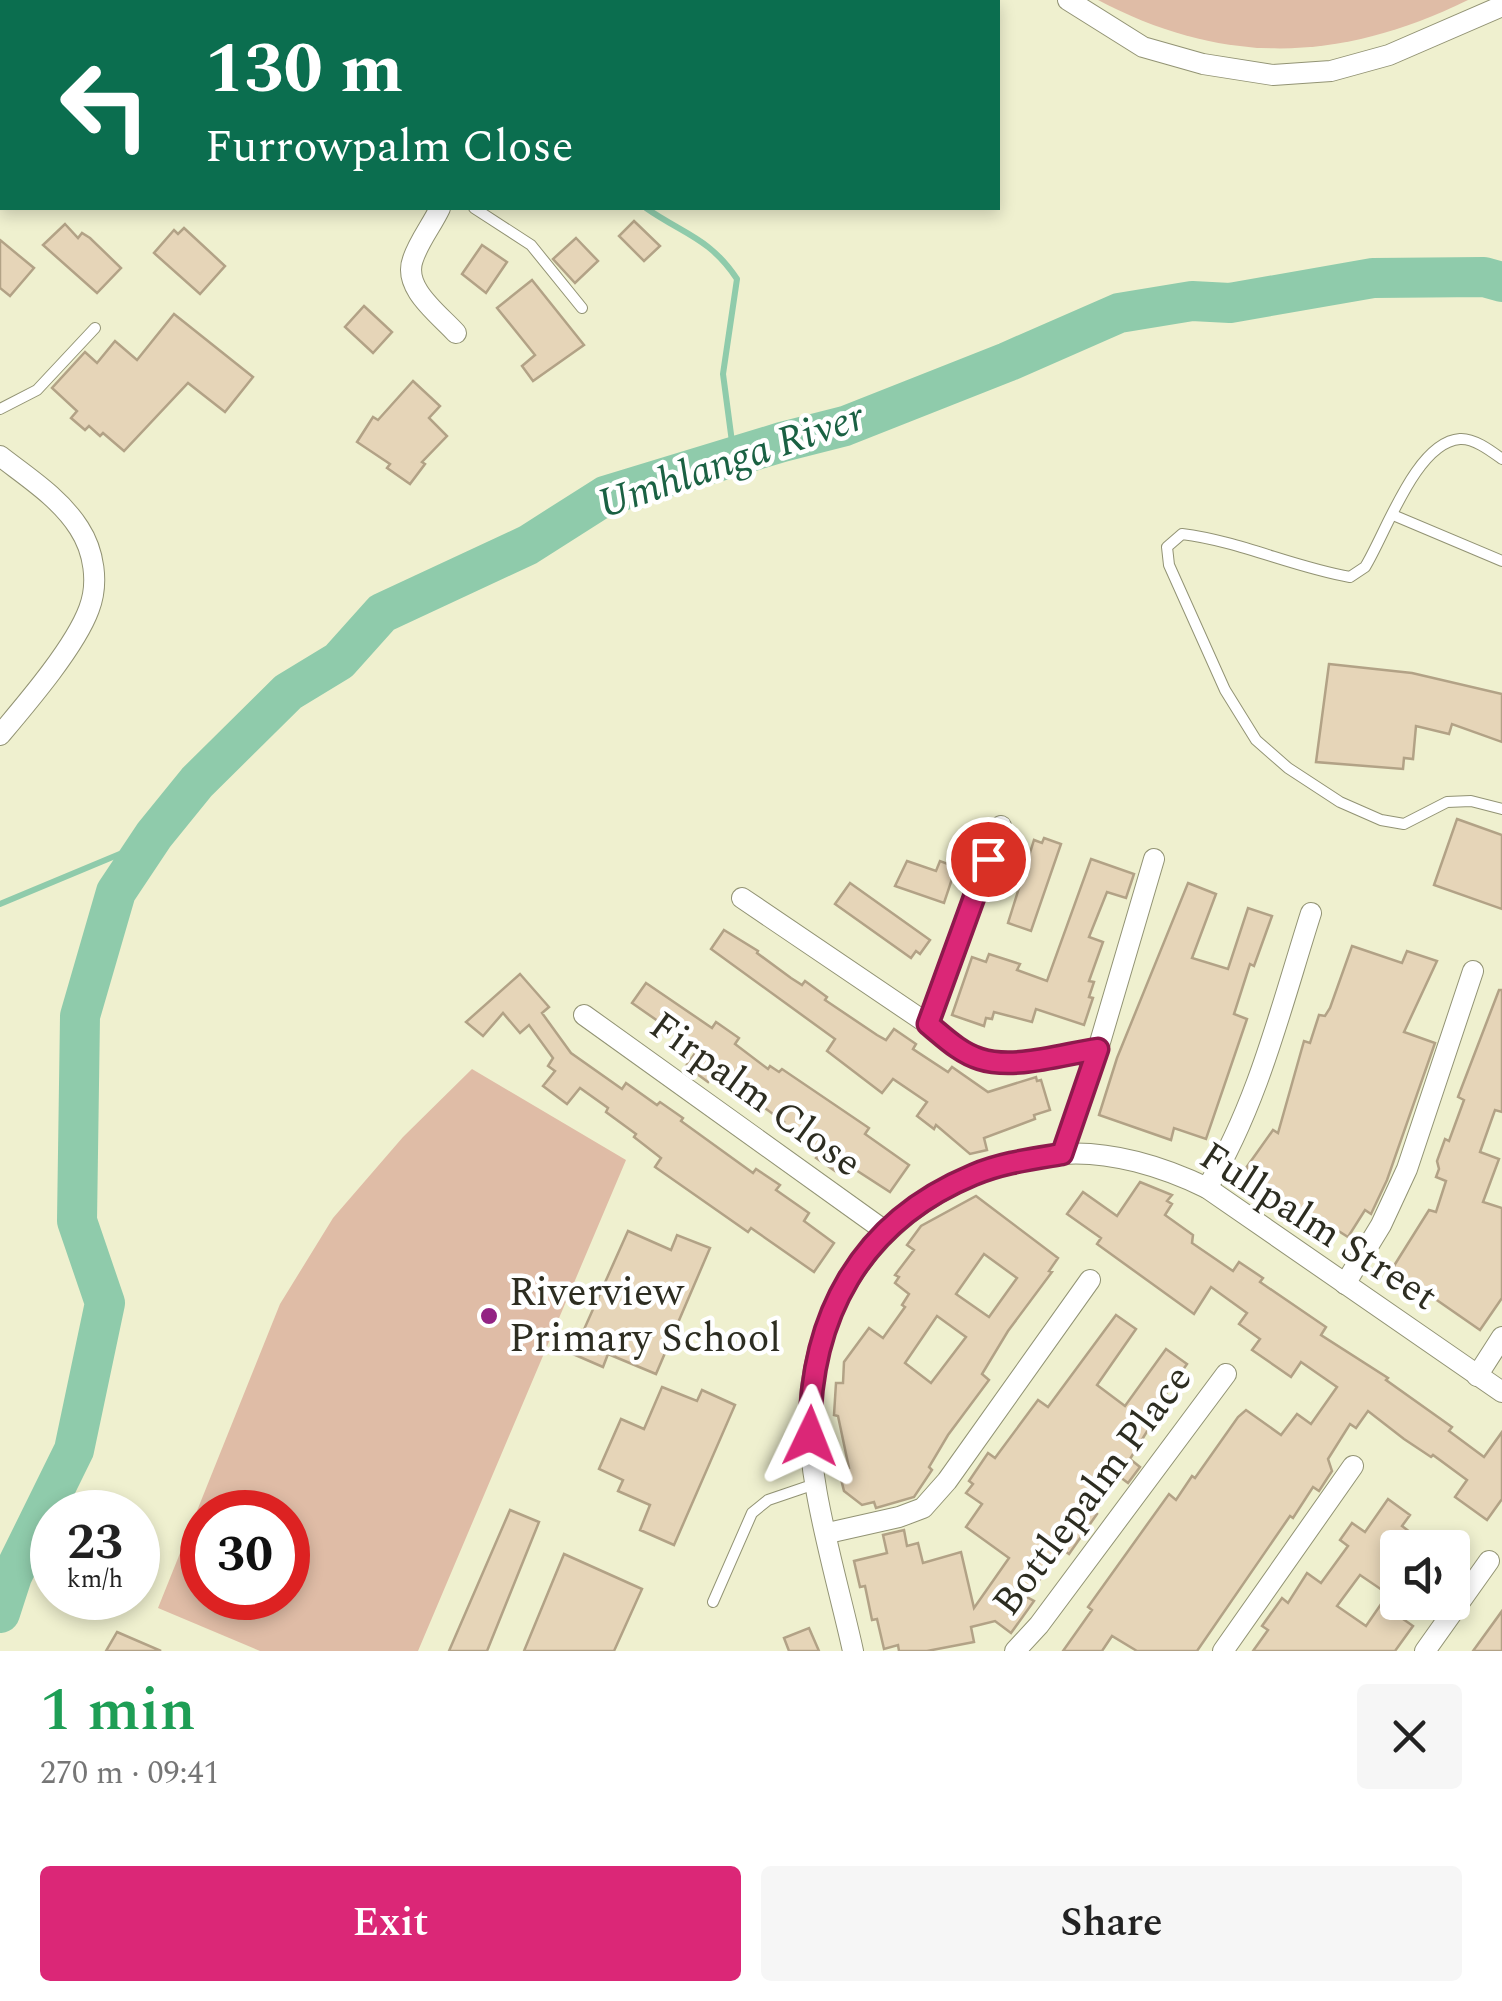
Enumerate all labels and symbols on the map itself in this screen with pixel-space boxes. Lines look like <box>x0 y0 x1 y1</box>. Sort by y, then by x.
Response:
water label: Umhlanga River <box>589 386 874 536</box>
pin <box>946 817 1031 902</box>
street label: Firpalm Close <box>636 997 874 1193</box>
street label: Fullpalm Street <box>1187 1127 1449 1327</box>
place label: Riverview Primary School <box>509 1263 781 1370</box>
marker: Riverview Primary School <box>478 1305 500 1327</box>
street label: Bottlepalm Place <box>978 1352 1208 1630</box>
position arrow <box>758 1384 862 1488</box>
speed limit sign: 30 <box>180 1490 310 1620</box>

